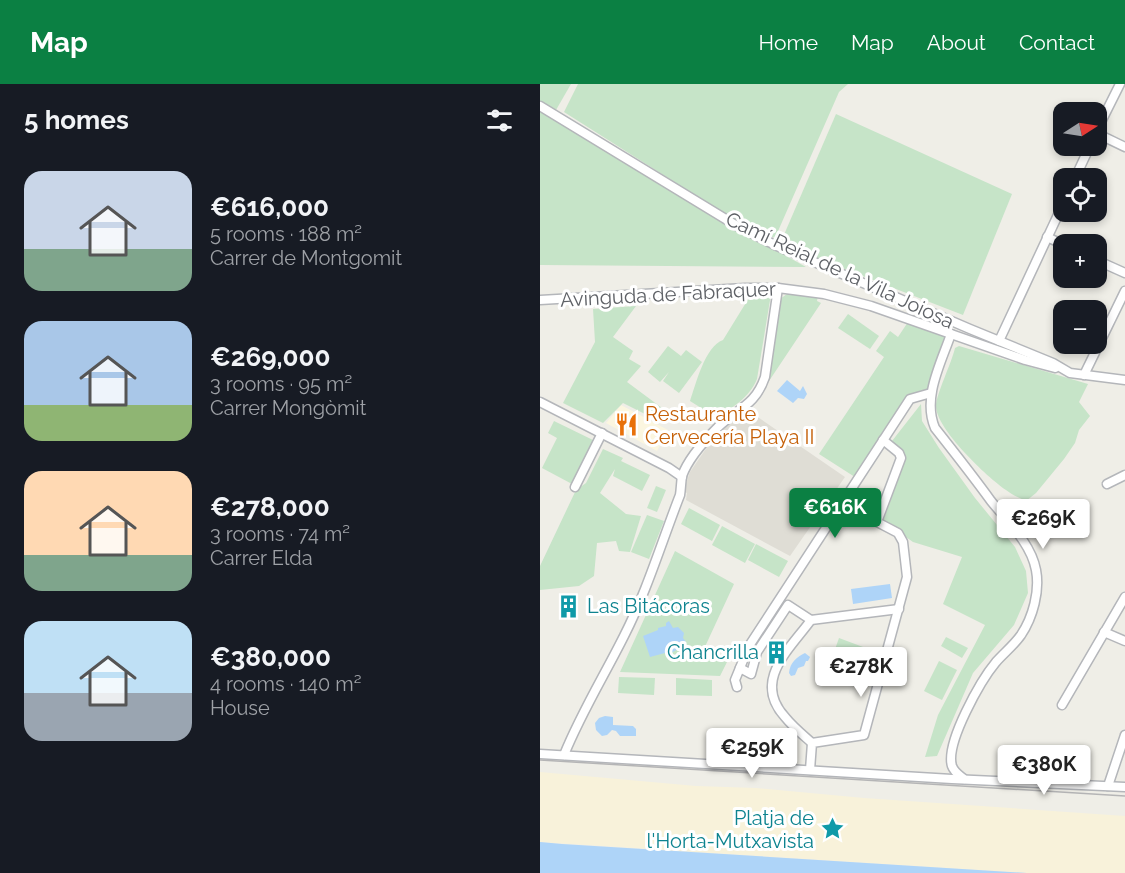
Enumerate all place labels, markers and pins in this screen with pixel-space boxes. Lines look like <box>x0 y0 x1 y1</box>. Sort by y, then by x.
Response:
place label: Restaurante Cervecería Playa II <box>645 402 814 449</box>
restaurant icon: Restaurante Cervecería Playa II <box>614 412 640 438</box>
pin: €616K <box>793 488 877 539</box>
pin: €269K <box>1001 499 1085 550</box>
building icon: Las Bitácoras <box>556 593 582 619</box>
place label: Las Bitácoras <box>587 594 710 618</box>
building icon: Chancrilla <box>764 639 790 665</box>
place label: Chancrilla <box>667 640 759 664</box>
pin: €278K <box>819 647 903 698</box>
pin: €259K <box>710 728 794 779</box>
pin: €380K <box>1002 745 1086 796</box>
place label: Platja de l'Horta-Mutxavista <box>646 806 814 853</box>
place icon: Platja de l'Horta-Mutxavista <box>819 816 845 842</box>

